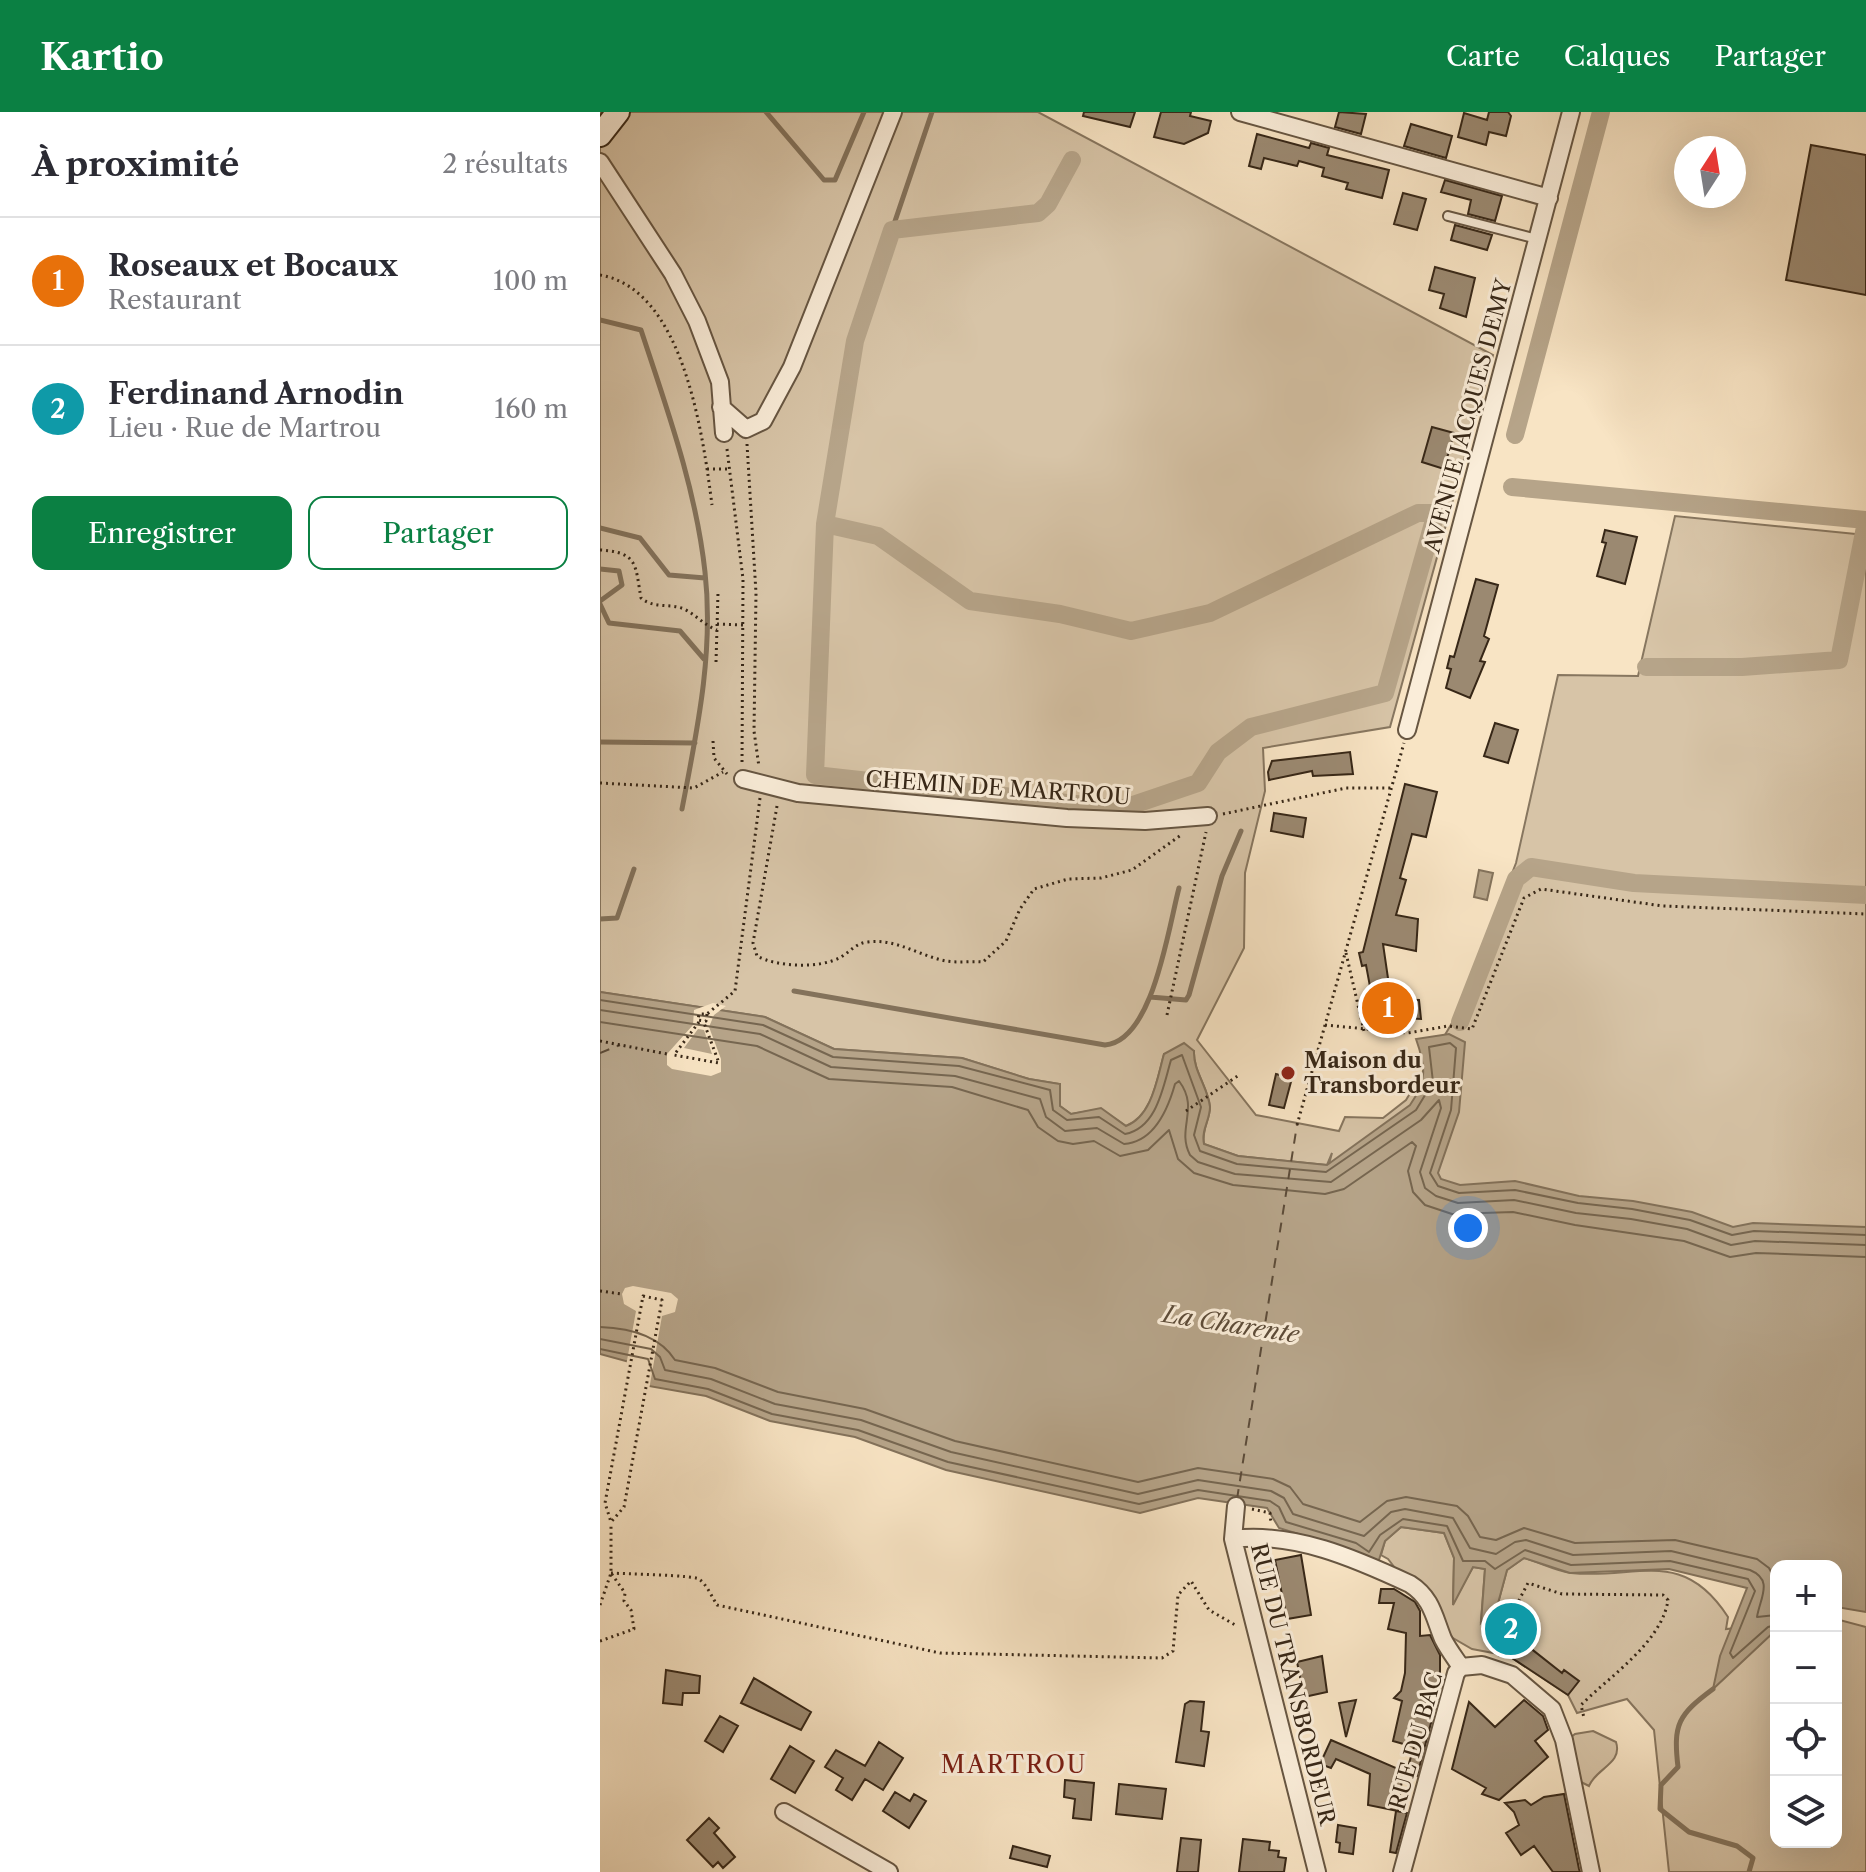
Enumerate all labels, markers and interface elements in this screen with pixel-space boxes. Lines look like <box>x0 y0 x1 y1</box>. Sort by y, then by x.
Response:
text: Kartio <box>40 33 164 80</box>
text: Carte <box>1446 39 1520 73</box>
text: Calques <box>1564 39 1671 73</box>
text: Partager <box>1715 39 1826 73</box>
north arrow <box>1674 136 1746 208</box>
text: À proximité <box>32 143 239 185</box>
text: 2 résultats <box>442 148 568 180</box>
text: Roseaux et Bocaux <box>108 247 398 284</box>
text: 1 <box>52 265 64 297</box>
text: 100 m <box>493 265 568 297</box>
street label: AVENUE JACQUES DEMY <box>1418 276 1518 557</box>
text: Restaurant <box>108 284 242 316</box>
text: Ferdinand Arnodin <box>108 375 404 412</box>
text: 2 <box>50 393 66 425</box>
text: 160 m <box>494 393 568 425</box>
text: Lieu · Rue de Martrou <box>108 412 381 444</box>
button: Enregistrer <box>32 496 292 570</box>
button: Partager <box>308 496 568 570</box>
street label: CHEMIN DE MARTROU <box>865 765 1131 811</box>
pin: 1 <box>1362 978 1414 1038</box>
place label: Maison du Transbordeur <box>1304 1047 1461 1099</box>
marker: Maison du Transbordeur <box>1279 1064 1297 1082</box>
your location <box>1448 1208 1488 1248</box>
water label: La Charente <box>1159 1299 1302 1349</box>
street label: RUE DU TRANSBORDEUR <box>1245 1540 1341 1829</box>
map controls <box>1770 1560 1842 1848</box>
button: + <box>1770 1560 1842 1632</box>
pin: 2 <box>1485 1599 1537 1659</box>
button: − <box>1770 1632 1842 1704</box>
street label: RUE DU BAC <box>1383 1669 1449 1813</box>
button: locate <box>1770 1704 1842 1776</box>
district label: MARTROU <box>941 1750 1087 1779</box>
button: layers <box>1770 1776 1842 1848</box>

